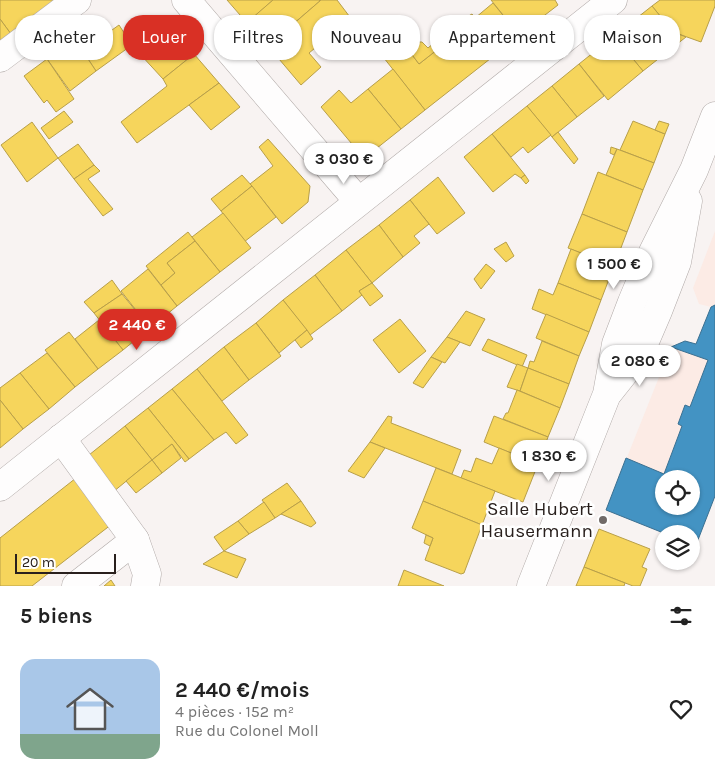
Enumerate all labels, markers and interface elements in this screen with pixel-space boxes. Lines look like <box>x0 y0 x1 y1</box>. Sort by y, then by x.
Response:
chip: Acheter <box>15 15 113 60</box>
chip: Louer <box>123 15 204 60</box>
chip: Filtres <box>214 15 302 60</box>
chip: Nouveau <box>312 15 420 60</box>
chip: Appartement <box>430 15 574 60</box>
chip: Maison <box>584 15 680 60</box>
pin: 3 030 € <box>298 142 390 185</box>
text: 3 030 € <box>315 149 373 168</box>
pin: 1 500 € <box>568 248 660 290</box>
text: 1 500 € <box>587 254 641 273</box>
pin: 2 440 € <box>91 308 183 351</box>
text: 2 440 € <box>108 315 166 334</box>
pin: 2 080 € <box>594 344 686 387</box>
text: 2 080 € <box>611 351 669 370</box>
pin: 1 830 € <box>503 440 595 482</box>
text: 1 830 € <box>522 446 576 465</box>
map controls <box>655 470 700 570</box>
button: locate <box>655 470 700 515</box>
place label: Salle Hubert Hausermann <box>481 498 593 542</box>
marker: Salle Hubert Hausermann <box>597 514 609 526</box>
button: layers <box>655 525 700 570</box>
scale bar <box>15 551 116 574</box>
text: 20 m <box>22 554 55 571</box>
icon: filters <box>667 602 695 630</box>
text: 5 biens <box>20 604 93 628</box>
text: 2 440 €/mois <box>175 678 310 702</box>
icon: home <box>60 679 120 739</box>
icon: heart <box>667 695 695 723</box>
text: 4 pièces · 152 m² <box>175 702 294 721</box>
text: Rue du Colonel Moll <box>175 721 319 740</box>

